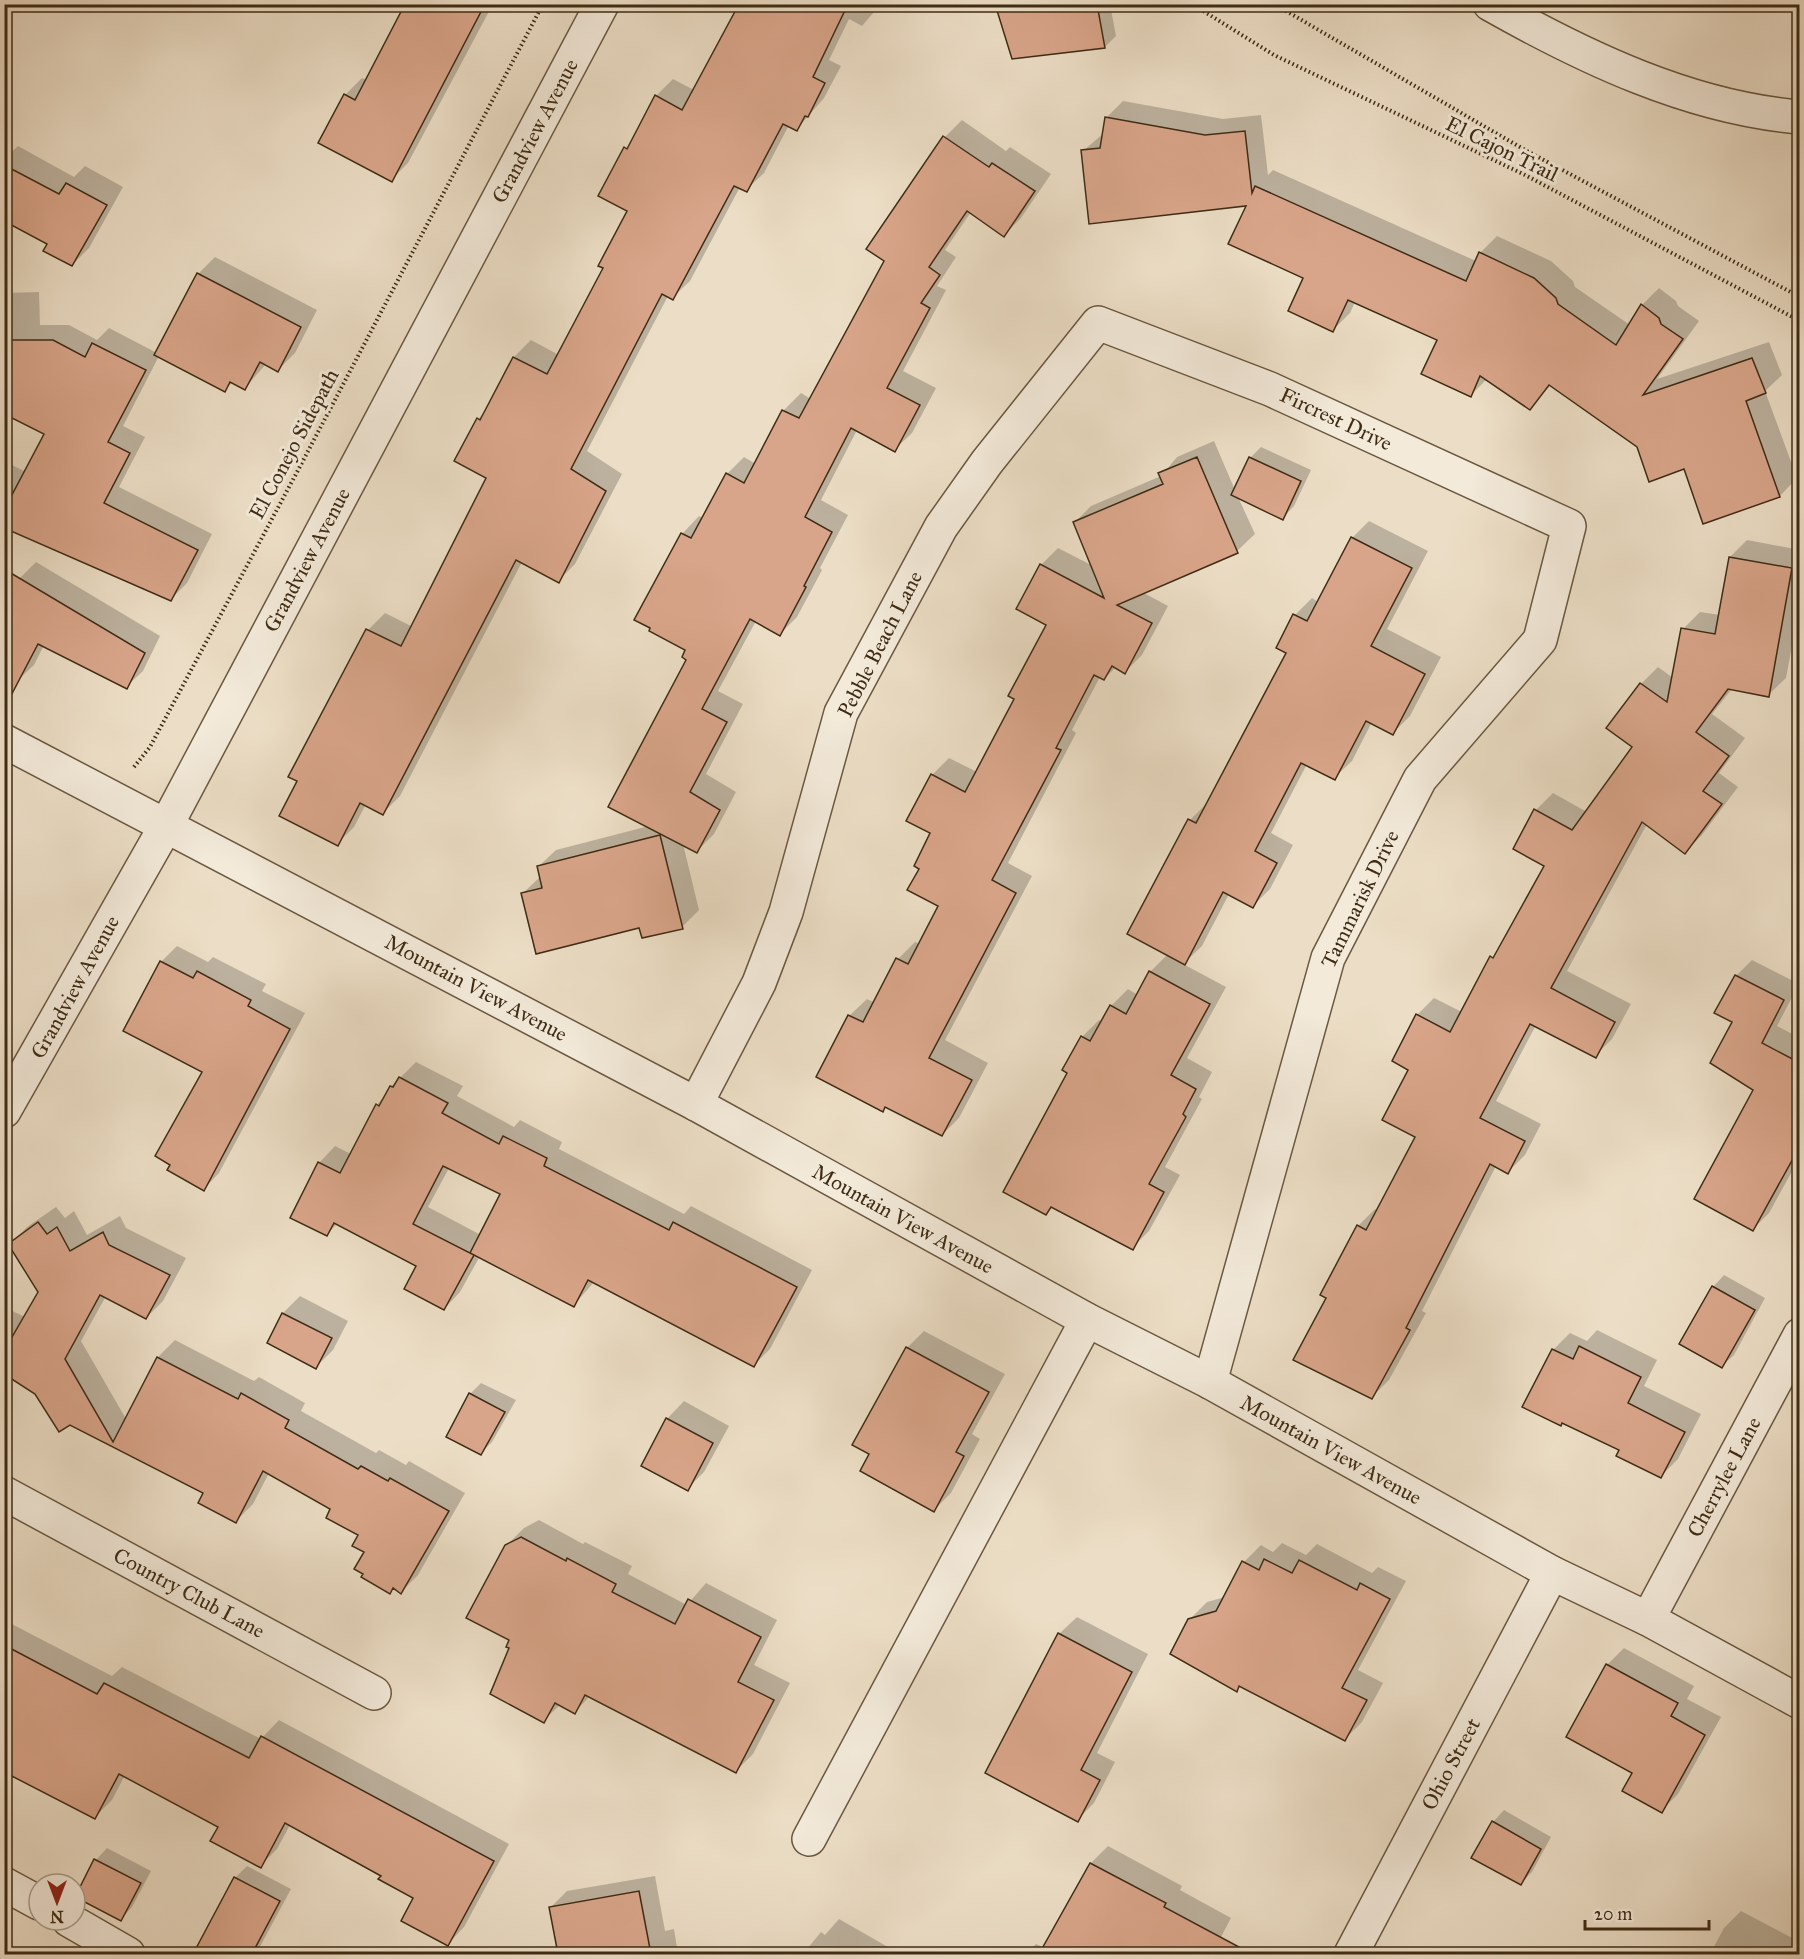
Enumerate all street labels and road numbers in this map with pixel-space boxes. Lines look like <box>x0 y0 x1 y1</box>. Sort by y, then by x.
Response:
street label: Grandview Avenue <box>486 54 584 208</box>
street label: El Cajon Trail <box>1441 111 1563 188</box>
street label: El Conejo Sidepath <box>243 364 345 524</box>
street label: Fircrest Drive <box>1276 382 1396 456</box>
street label: Grandview Avenue <box>258 483 356 637</box>
street label: Pebble Beach Lane <box>832 566 928 721</box>
street label: Tammarisk Drive <box>1315 826 1405 972</box>
street label: Grandview Avenue <box>25 911 125 1063</box>
street label: Mountain View Avenue <box>380 929 572 1047</box>
street label: Mountain View Avenue <box>808 1158 998 1280</box>
street label: Mountain View Avenue <box>1236 1389 1426 1511</box>
street label: Cherrylee Lane <box>1681 1412 1767 1542</box>
street label: Country Club Lane <box>109 1542 269 1644</box>
street label: Ohio Street <box>1416 1713 1486 1815</box>

